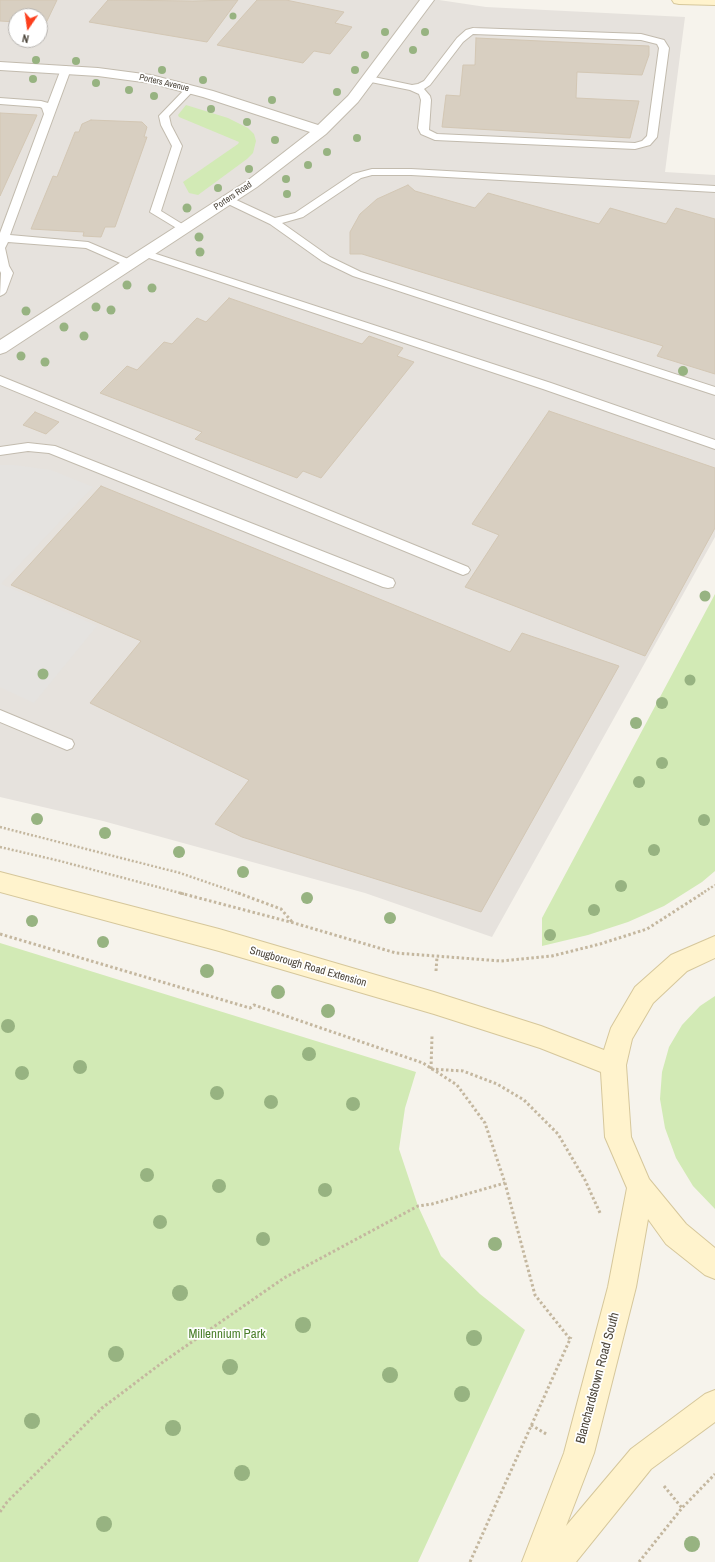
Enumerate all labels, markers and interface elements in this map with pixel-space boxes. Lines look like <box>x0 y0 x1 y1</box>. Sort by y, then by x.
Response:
north arrow <box>8 8 48 48</box>
text: N <box>21 31 30 46</box>
street label: Porters Avenue <box>138 72 190 94</box>
street label: Porters Road <box>212 179 254 213</box>
street label: Snugborough Road Extension <box>248 944 368 990</box>
street label: Blanchardstown Road South <box>573 1311 623 1445</box>
park label: Millennium Park <box>188 1327 266 1343</box>

